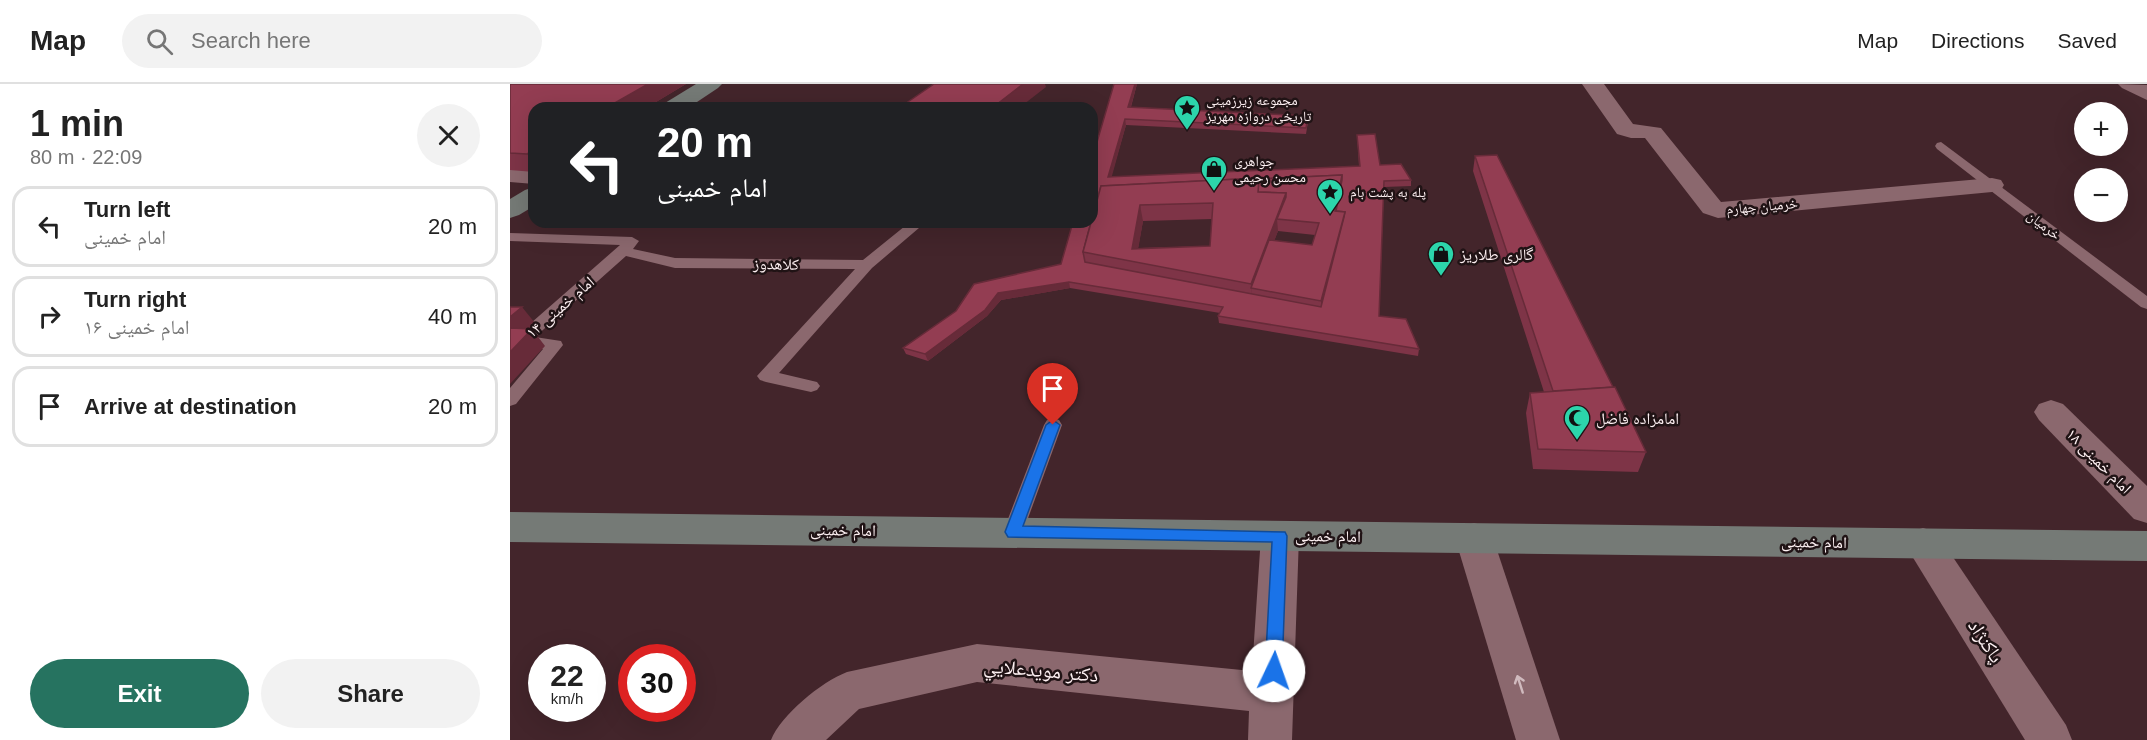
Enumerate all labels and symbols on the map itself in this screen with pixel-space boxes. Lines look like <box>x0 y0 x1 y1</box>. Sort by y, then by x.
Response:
place label: مجموعه زیرزمینی تاریخی دروازه مهریز <box>1205 92 1312 125</box>
place icon: مجموعه زیرزمینی تاریخی دروازه مهریز <box>1172 93 1202 131</box>
place label: جواهری محسن رحیمی <box>1234 153 1306 186</box>
shop icon: جواهری محسن رحیمی <box>1199 154 1229 192</box>
place icon: پله به پشت بام <box>1315 177 1345 215</box>
place label: پله به پشت بام <box>1350 184 1426 202</box>
street label: خرمیان چهارم <box>1726 195 1799 219</box>
street label: خرمیان <box>2024 207 2064 244</box>
shop icon: گالری طلاریز <box>1426 239 1456 277</box>
place label: گالری طلاریز <box>1459 246 1534 265</box>
street label: کلاهدوز <box>752 255 799 274</box>
street label: امام خمینی ۱۴ <box>523 273 599 343</box>
pin <box>1027 363 1078 425</box>
mosque icon: امامزاده فاضل <box>1562 403 1592 441</box>
place label: امامزاده فاضل <box>1596 410 1679 429</box>
street label: امام خمینی ۱۸ <box>2062 425 2135 498</box>
street label: امام خمینی <box>810 521 876 541</box>
street label: امام خمینی <box>1295 527 1361 547</box>
street label: امام خمینی <box>1781 533 1847 553</box>
street label: پاکنژاد <box>1963 615 2008 667</box>
position arrow <box>1242 639 1306 703</box>
speed limit sign: 30 <box>618 644 696 722</box>
street label: دکتر مويدعلايي <box>982 654 1099 691</box>
one-way arrow <box>1514 675 1525 694</box>

